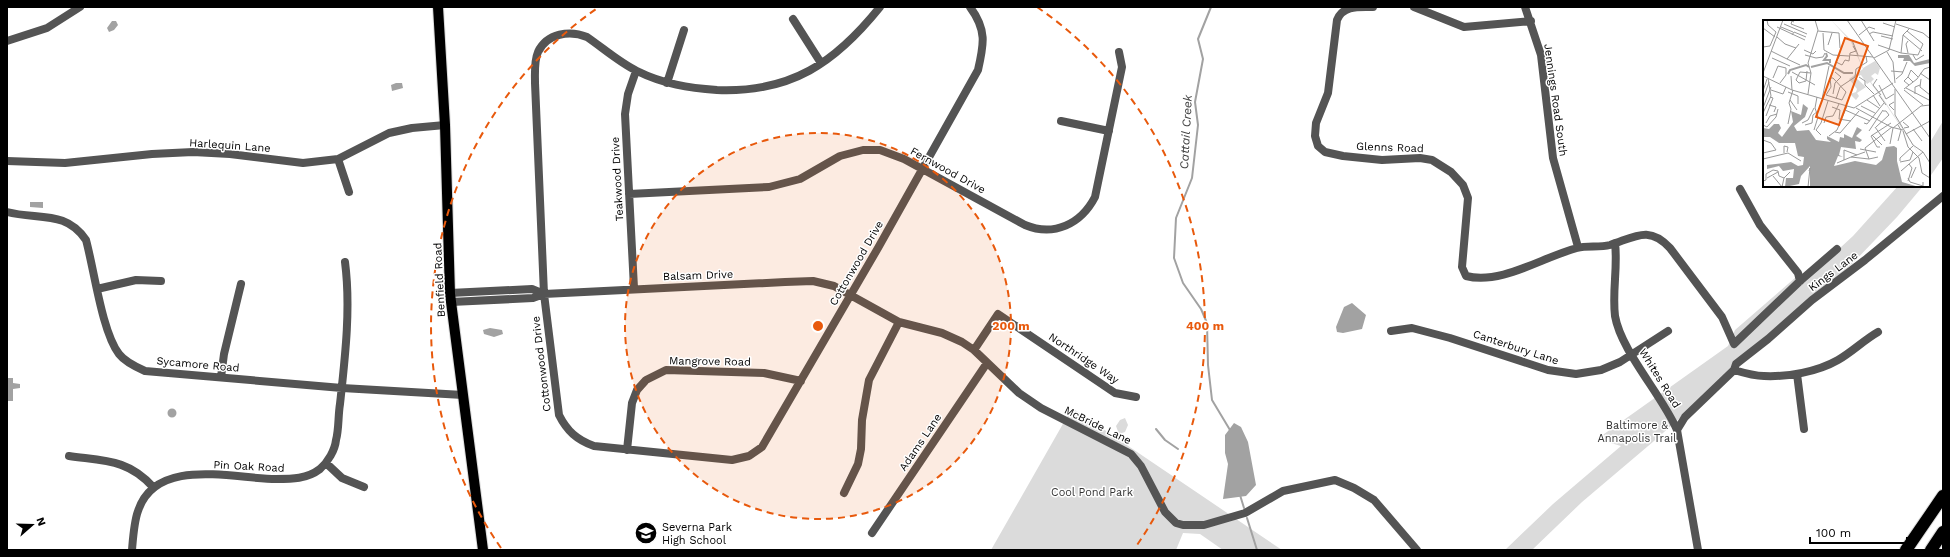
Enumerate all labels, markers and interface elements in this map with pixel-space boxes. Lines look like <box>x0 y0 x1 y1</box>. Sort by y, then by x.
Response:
inset map <box>1763 20 1930 187</box>
street label: Jennings Road South <box>1541 43 1570 157</box>
water label: Cattail Creek <box>1177 94 1195 170</box>
street label: Harlequin Lane <box>189 136 271 155</box>
street label: Teakwood Drive <box>609 136 626 221</box>
street label: Glenns Road <box>1356 140 1424 155</box>
street label: Fernwood Drive <box>908 144 988 196</box>
street label: Cottonwood Drive <box>827 218 886 308</box>
street label: Benfield Road <box>431 242 448 318</box>
street label: Kings Lane <box>1806 249 1860 294</box>
street label: Balsam Drive <box>663 268 733 283</box>
street label: Cottonwood Drive <box>529 315 554 412</box>
centre of rings <box>811 319 825 333</box>
text: 200 m <box>992 319 1030 333</box>
text: 400 m <box>1186 319 1224 333</box>
street label: Canterbury Lane <box>1471 328 1560 367</box>
street label: Northridge Way <box>1046 330 1122 387</box>
street label: Whites Road <box>1636 346 1683 410</box>
street label: Sycamore Road <box>156 354 240 375</box>
street label: Mangrove Road <box>669 354 751 369</box>
street label: McBride Lane <box>1062 404 1133 447</box>
street label: Adams Lane <box>896 411 944 473</box>
park label: Baltimore & Annapolis Trail <box>1598 419 1677 445</box>
street label: Pin Oak Road <box>213 458 285 475</box>
park label: Cool Pond Park <box>1051 486 1133 499</box>
north arrow <box>12 505 52 545</box>
text: N <box>33 516 48 528</box>
scale bar <box>1810 519 1907 545</box>
school or university icon: Severna Park High School <box>633 520 659 546</box>
place label: Severna Park High School <box>662 521 732 547</box>
text: 100 m <box>1816 526 1851 540</box>

